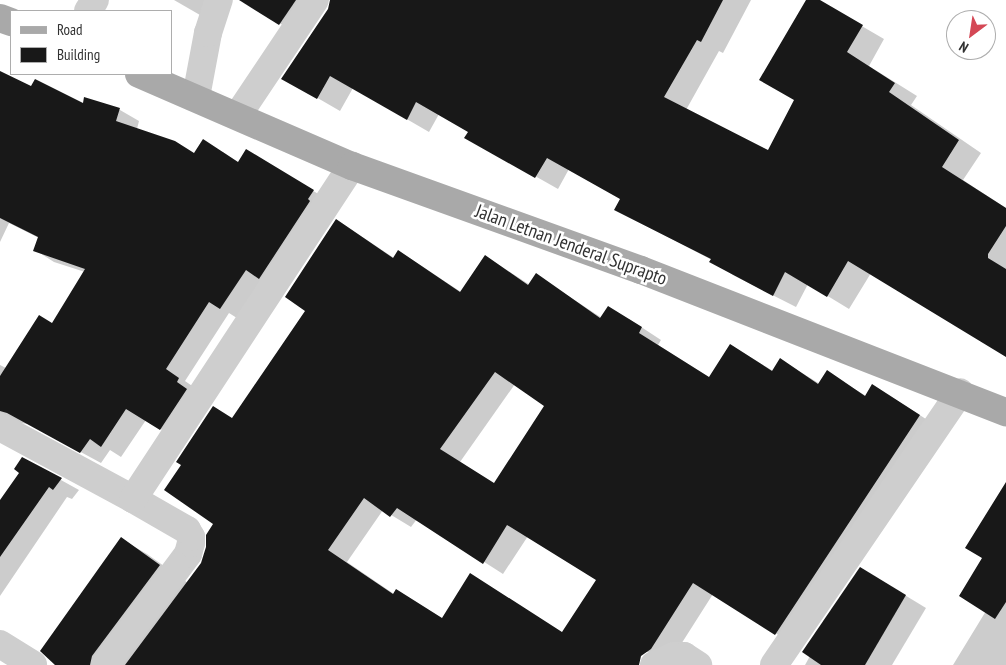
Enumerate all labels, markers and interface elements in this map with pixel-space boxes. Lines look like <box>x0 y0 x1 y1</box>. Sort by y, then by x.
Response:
legend <box>10 10 172 75</box>
north arrow <box>946 10 996 60</box>
text: Road <box>57 20 83 39</box>
text: N <box>956 37 972 57</box>
text: Building <box>57 45 100 64</box>
street label: Jalan Letnan Jenderal Suprapto <box>472 200 670 290</box>

